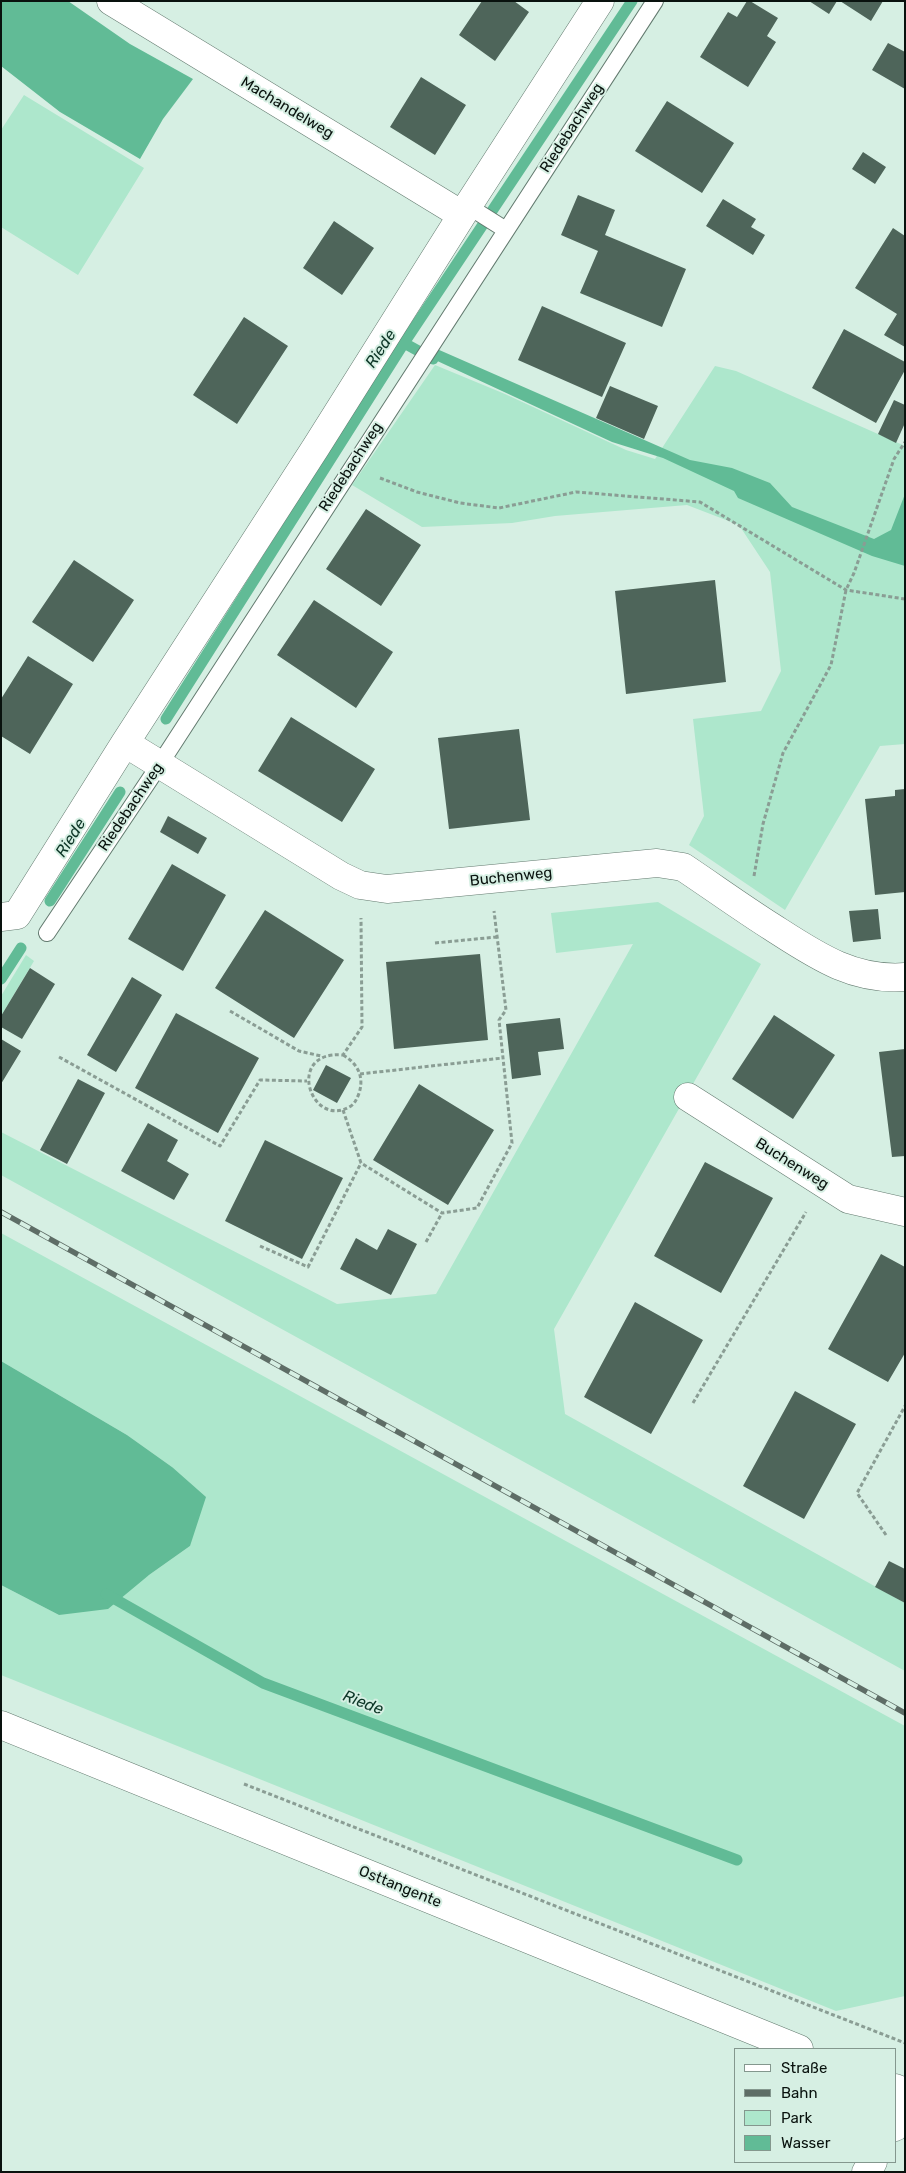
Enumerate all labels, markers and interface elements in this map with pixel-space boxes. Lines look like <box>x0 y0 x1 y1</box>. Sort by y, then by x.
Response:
street label: Machandelweg <box>237 73 337 143</box>
street label: Riedebachweg <box>536 80 608 176</box>
water label: Riede <box>362 326 400 372</box>
street label: Riedebachweg <box>315 419 387 515</box>
street label: Riedebachweg <box>95 759 167 855</box>
water label: Riede <box>52 815 90 861</box>
street label: Buchenweg <box>469 864 553 890</box>
street label: Buchenweg <box>752 1134 832 1194</box>
water label: Riede <box>340 1687 386 1719</box>
street label: Osttangente <box>356 1862 444 1912</box>
legend <box>734 2048 896 2163</box>
text: Straße <box>781 2059 827 2077</box>
text: Bahn <box>781 2084 818 2102</box>
text: Park <box>781 2109 812 2127</box>
text: Wasser <box>781 2134 830 2152</box>

